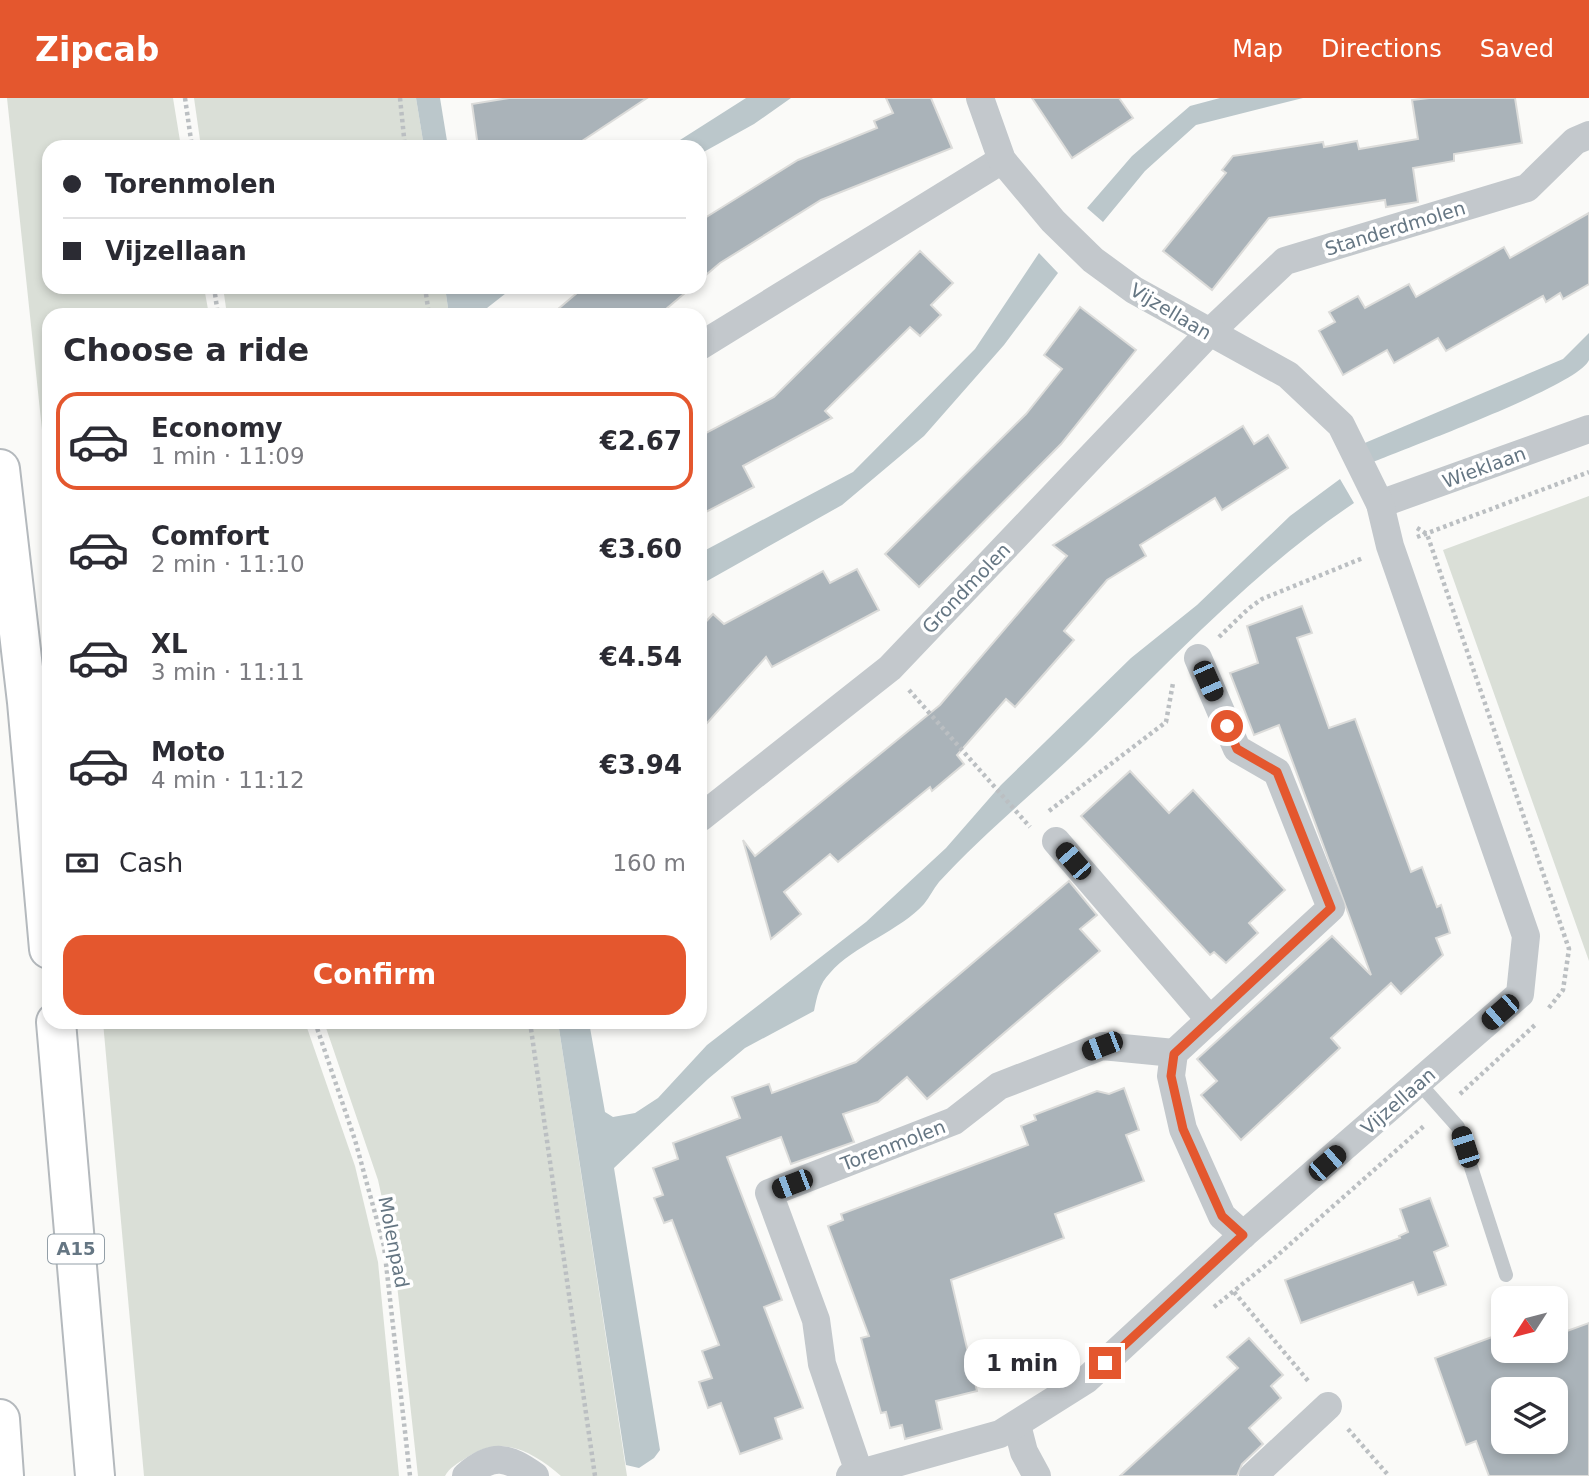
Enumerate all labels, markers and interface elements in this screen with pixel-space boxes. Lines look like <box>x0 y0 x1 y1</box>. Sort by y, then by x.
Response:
text: Zipcab <box>35 30 159 69</box>
text: Map <box>1232 35 1283 63</box>
text: Directions <box>1321 35 1442 63</box>
text: Saved <box>1480 35 1554 63</box>
text: Torenmolen <box>105 169 276 199</box>
street label: Standerdmolen <box>1322 196 1468 260</box>
text: Vijzellaan <box>105 236 247 266</box>
street label: Vijzellaan <box>1126 278 1216 344</box>
text: Choose a ride <box>63 331 309 369</box>
icon: car <box>67 410 130 473</box>
text: Economy <box>151 413 282 443</box>
text: €2.67 <box>600 426 682 456</box>
street label: Wieklaan <box>1439 442 1529 492</box>
text: 1 min · 11:09 <box>151 443 305 469</box>
icon: car <box>67 518 130 581</box>
text: Comfort <box>151 521 269 551</box>
text: €3.60 <box>600 534 682 564</box>
street label: Grondmolen <box>917 538 1015 638</box>
text: 2 min · 11:10 <box>151 551 305 577</box>
icon: car <box>67 626 130 689</box>
text: XL <box>151 629 188 659</box>
text: €4.54 <box>600 642 682 672</box>
car <box>1190 658 1227 704</box>
text: 3 min · 11:11 <box>151 659 305 685</box>
route start <box>1211 710 1243 742</box>
icon: car <box>67 734 130 797</box>
text: Moto <box>151 737 225 767</box>
text: €3.94 <box>600 750 682 780</box>
text: 4 min · 11:12 <box>151 767 305 793</box>
car <box>1052 838 1095 884</box>
icon: cash <box>63 844 101 882</box>
text: Cash <box>119 848 183 878</box>
text: 160 m <box>612 850 686 876</box>
button: Confirm <box>63 935 686 1015</box>
car <box>1478 990 1523 1034</box>
car <box>1079 1029 1126 1063</box>
street label: Vijzellaan <box>1357 1063 1439 1139</box>
street label: Torenmolen <box>837 1115 948 1175</box>
car <box>1449 1124 1482 1170</box>
car <box>1305 1141 1350 1185</box>
car <box>769 1167 816 1201</box>
street label: Molenpad <box>374 1194 414 1290</box>
road number: A15 <box>48 1234 104 1264</box>
north arrow <box>1491 1286 1568 1363</box>
map controls <box>1491 1286 1568 1454</box>
callout: 1 min <box>965 1338 1080 1388</box>
route end <box>1089 1347 1121 1379</box>
text: 1 min <box>986 1350 1058 1376</box>
button: layers <box>1491 1377 1568 1454</box>

